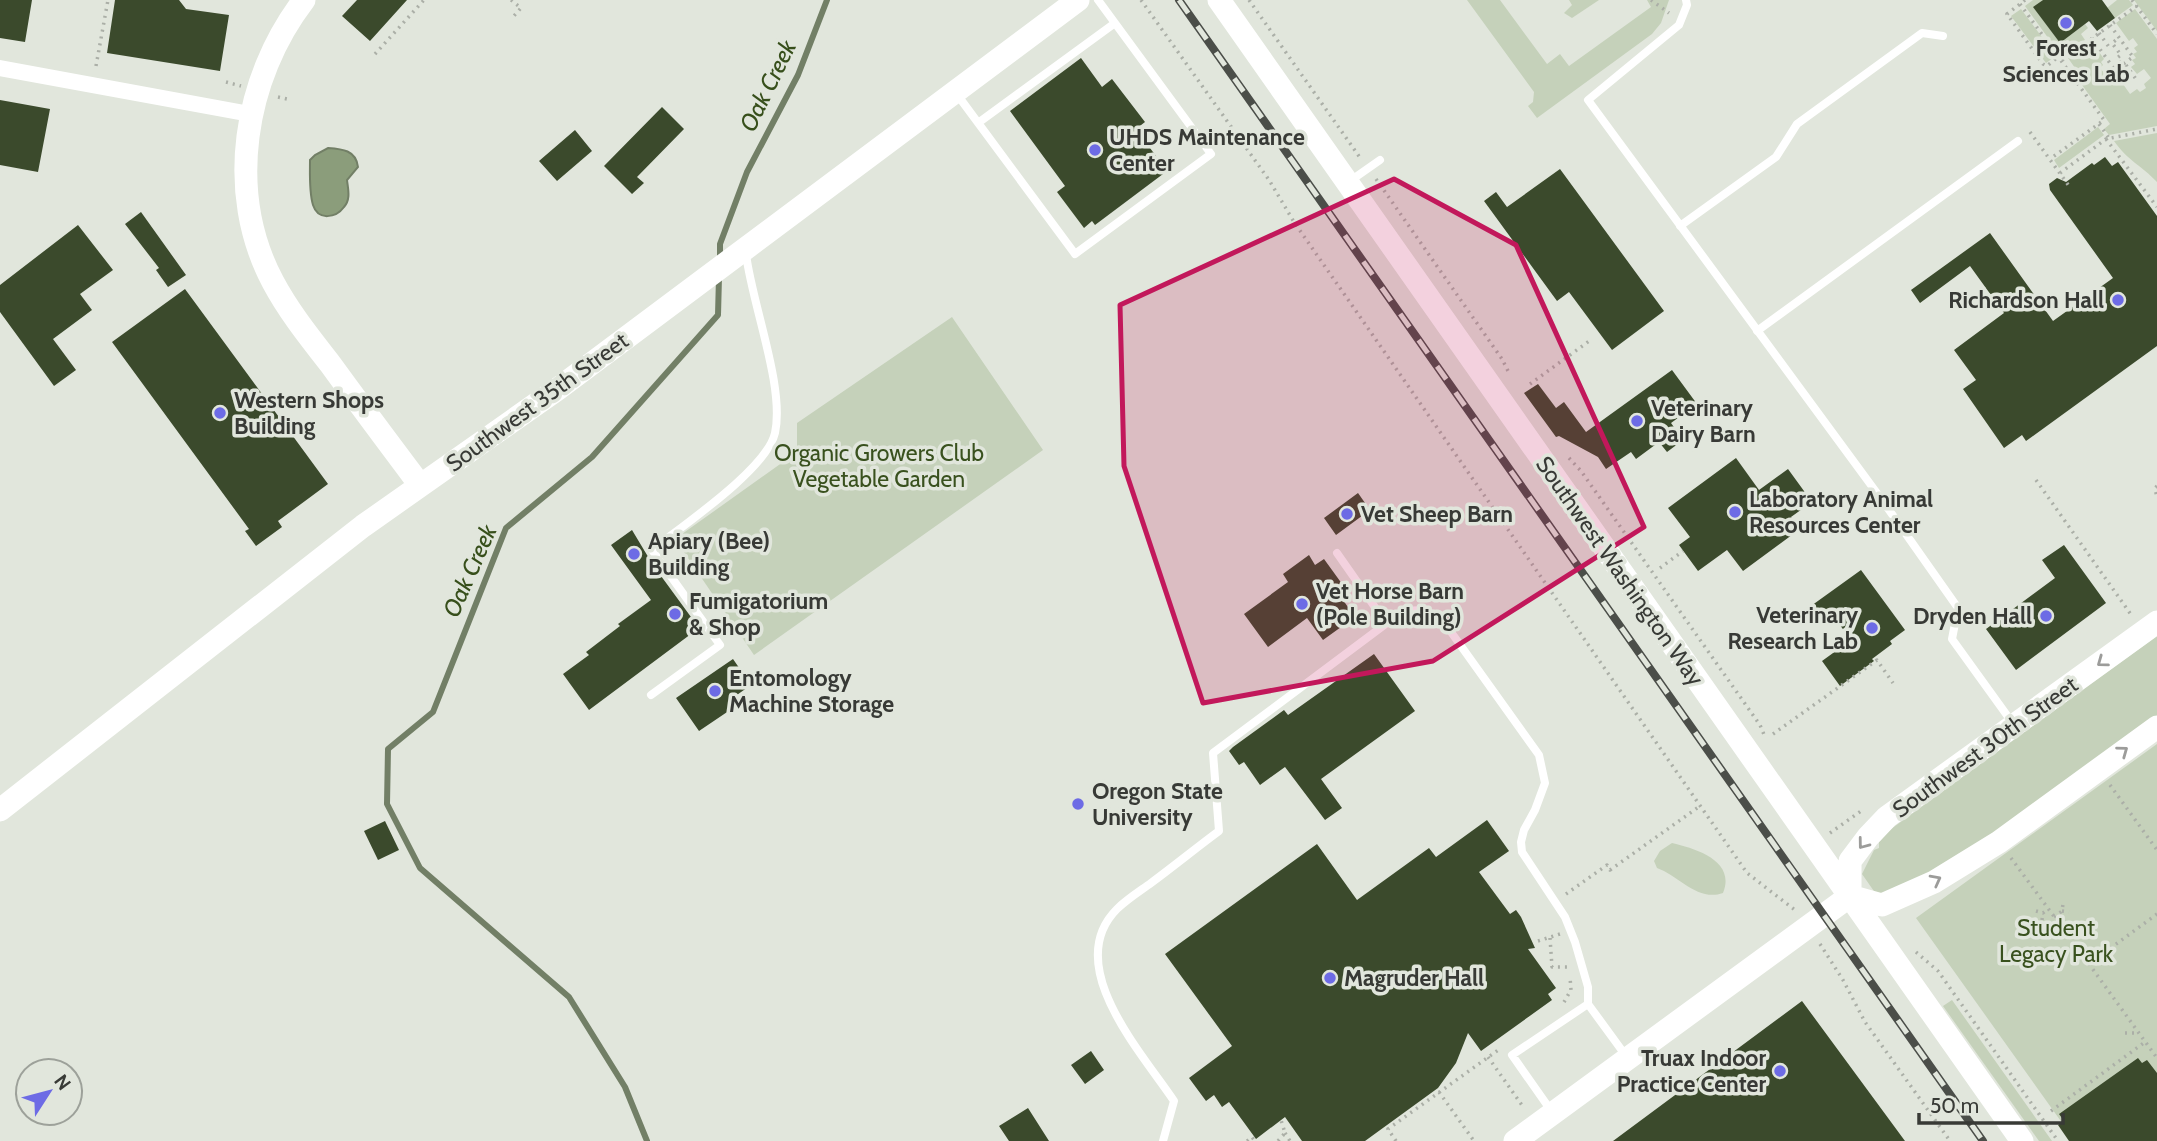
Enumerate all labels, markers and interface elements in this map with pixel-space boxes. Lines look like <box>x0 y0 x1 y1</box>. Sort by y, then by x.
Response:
marker: Forest Sciences Lab <box>2058 15 2074 31</box>
place label: Forest Sciences Lab <box>2002 34 2130 88</box>
water label: Oak Creek <box>733 35 802 136</box>
place label: UHDS Maintenance Center <box>1109 123 1305 177</box>
marker: UHDS Maintenance Center <box>1087 142 1103 158</box>
place label: Richardson Hall <box>1948 286 2104 314</box>
marker: Richardson Hall <box>2110 292 2126 308</box>
street label: Southwest 35th Street <box>440 326 634 477</box>
place label: Western Shops Building <box>234 386 384 440</box>
place label: Veterinary Dairy Barn <box>1651 394 1756 448</box>
marker: Western Shops Building <box>212 405 228 421</box>
marker: Veterinary Dairy Barn <box>1629 413 1645 429</box>
park label: Organic Growers Club Vegetable Garden <box>774 439 984 493</box>
street label: Southwest Washington Way <box>1530 451 1710 691</box>
place label: Laboratory Animal Resources Center <box>1749 485 1933 539</box>
place label: Vet Sheep Barn <box>1361 500 1513 528</box>
marker: Laboratory Animal Resources Center <box>1727 504 1743 520</box>
marker: Vet Sheep Barn <box>1339 506 1355 522</box>
water label: Oak Creek <box>436 519 503 621</box>
place label: Apiary (Bee) Building <box>648 527 770 581</box>
marker: Apiary (Bee) Building <box>626 546 642 562</box>
place label: Vet Horse Barn (Pole Building) <box>1316 577 1464 631</box>
place label: Fumigatorium & Shop <box>689 587 828 641</box>
marker: Vet Horse Barn (Pole Building) <box>1294 596 1310 612</box>
place label: Veterinary Research Lab <box>1727 601 1859 655</box>
place label: Dryden Hall <box>1913 602 2032 630</box>
marker: Fumigatorium & Shop <box>667 606 683 622</box>
marker: Dryden Hall <box>2038 608 2054 624</box>
marker: Veterinary Research Lab <box>1864 620 1880 636</box>
one-way arrow <box>2097 654 2110 666</box>
place label: Entomology Machine Storage <box>729 664 894 718</box>
street label: Southwest 30th Street <box>1887 670 2083 824</box>
marker: Entomology Machine Storage <box>707 683 723 699</box>
one-way arrow <box>2115 747 2128 760</box>
place label: Oregon State University <box>1092 777 1223 831</box>
marker: Oregon State University <box>1070 796 1086 812</box>
one-way arrow <box>1859 837 1872 849</box>
one-way arrow <box>1929 875 1941 888</box>
park label: Student Legacy Park <box>1999 914 2114 968</box>
place label: Magruder Hall <box>1344 964 1484 992</box>
marker: Magruder Hall <box>1322 970 1338 986</box>
place label: Truax Indoor Practice Center <box>1617 1044 1766 1098</box>
north arrow <box>14 1057 84 1127</box>
marker: Truax Indoor Practice Center <box>1772 1063 1788 1079</box>
text: N <box>49 1070 76 1094</box>
scale bar <box>1919 1082 2062 1126</box>
text: 50 m <box>1930 1093 1979 1118</box>

